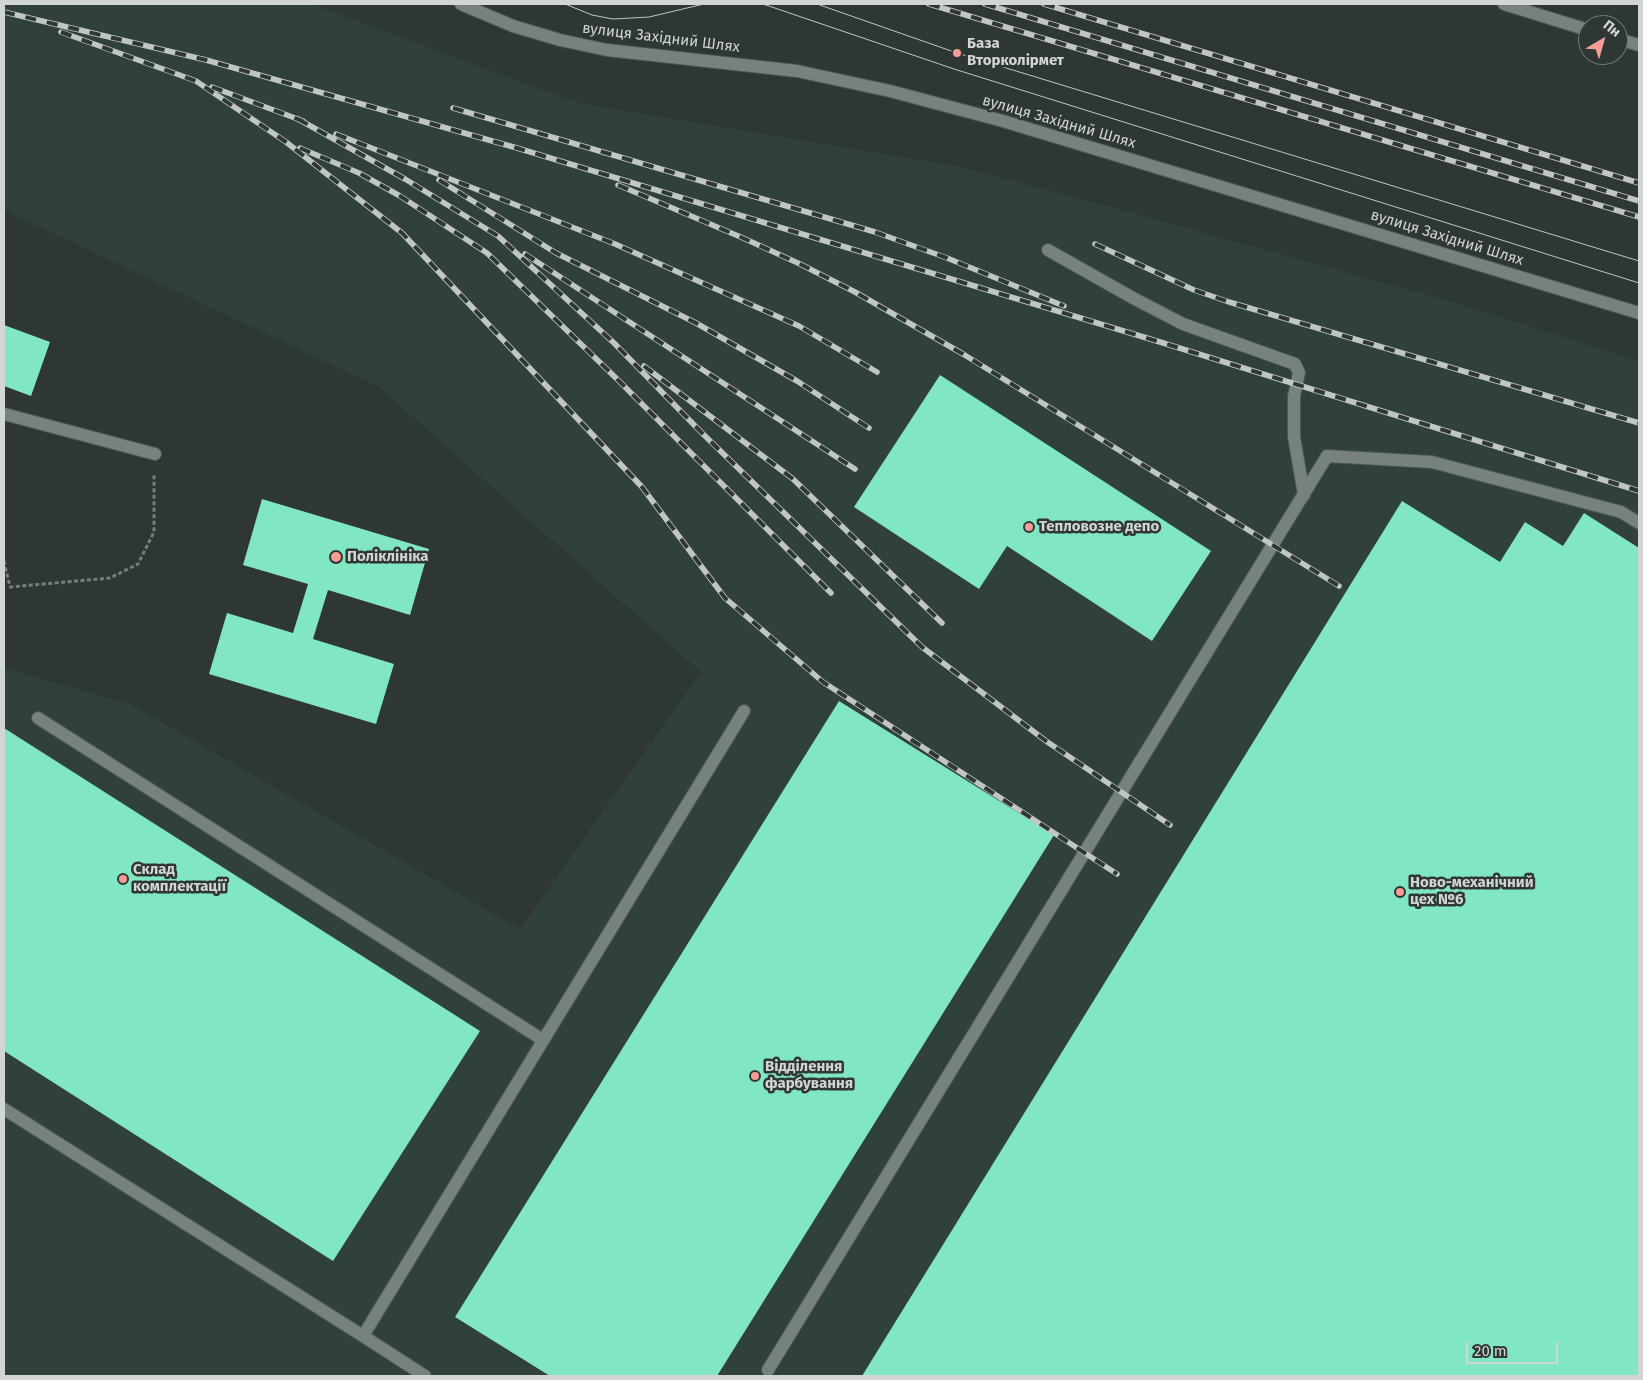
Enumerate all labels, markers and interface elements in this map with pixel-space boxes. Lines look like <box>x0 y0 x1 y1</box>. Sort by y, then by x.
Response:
north arrow <box>1578 15 1628 65</box>
text: Пн <box>1600 16 1624 41</box>
street label: вулиця Західний Шлях <box>581 19 741 57</box>
place label: База Вторколірмет <box>967 35 1064 70</box>
marker: База Вторколірмет <box>951 47 963 59</box>
street label: вулиця Західний Шлях <box>980 91 1138 153</box>
street label: вулиця Західний Шлях <box>1368 206 1526 270</box>
place label: Тепловозне депо <box>1039 518 1159 536</box>
marker: Тепловозне депо <box>1023 521 1035 533</box>
place label: Поліклініка <box>347 548 429 566</box>
marker: Поліклініка <box>329 550 343 564</box>
place label: Склад комплектації <box>133 861 226 896</box>
marker: Склад комплектації <box>117 873 129 885</box>
place label: Ново-механічний цех №6 <box>1410 874 1533 909</box>
marker: Ново-механічний цех №6 <box>1394 886 1406 898</box>
place label: Відділення фарбування <box>765 1058 853 1093</box>
marker: Відділення фарбування <box>749 1070 761 1082</box>
scale bar <box>1468 1332 1560 1364</box>
text: 20 m <box>1474 1342 1507 1360</box>

